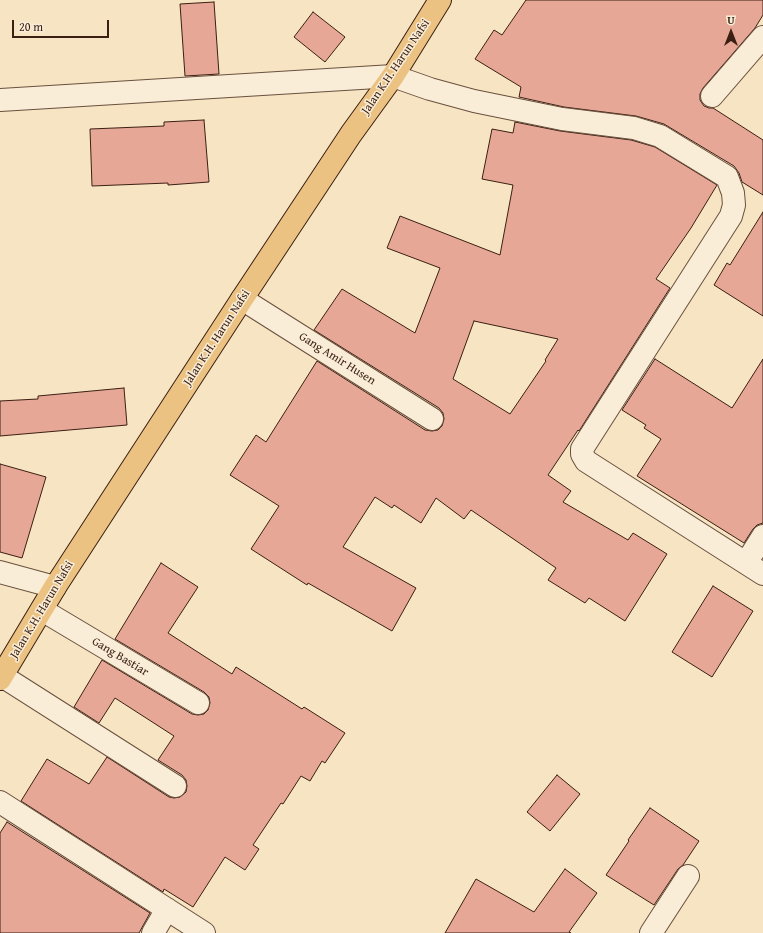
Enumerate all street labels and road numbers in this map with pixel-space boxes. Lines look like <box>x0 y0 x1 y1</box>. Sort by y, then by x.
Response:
street label: Jalan K.H. Harun Nafsi <box>359 17 433 117</box>
street label: Jalan K.H. Harun Nafsi <box>181 287 253 389</box>
street label: Gang Amir Husen <box>296 330 378 388</box>
street label: Jalan K.H. Harun Nafsi <box>7 559 77 661</box>
street label: Gang Bastiar <box>89 634 151 680</box>

